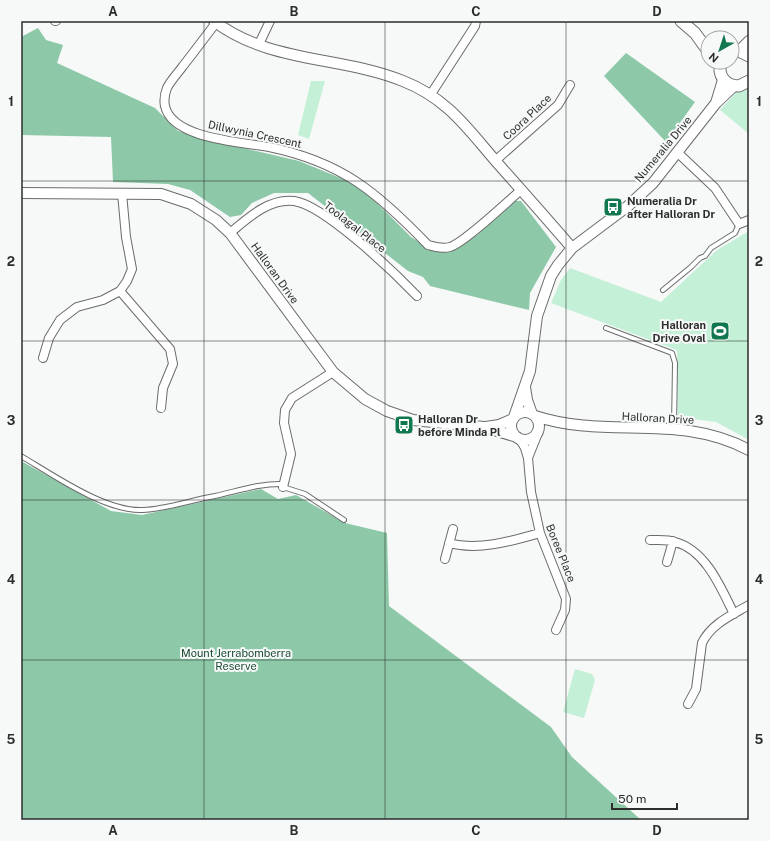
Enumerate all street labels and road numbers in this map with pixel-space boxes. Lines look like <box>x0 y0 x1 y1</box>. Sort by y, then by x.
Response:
street label: Coora Place <box>500 92 554 142</box>
street label: Numeralia Drive <box>632 114 694 184</box>
street label: Dillwynia Crescent <box>207 118 303 150</box>
street label: Toolagal Place <box>322 199 388 255</box>
street label: Halloran Drive <box>249 240 301 306</box>
street label: Halloran Drive <box>622 410 694 426</box>
street label: Boree Place <box>544 522 578 584</box>

